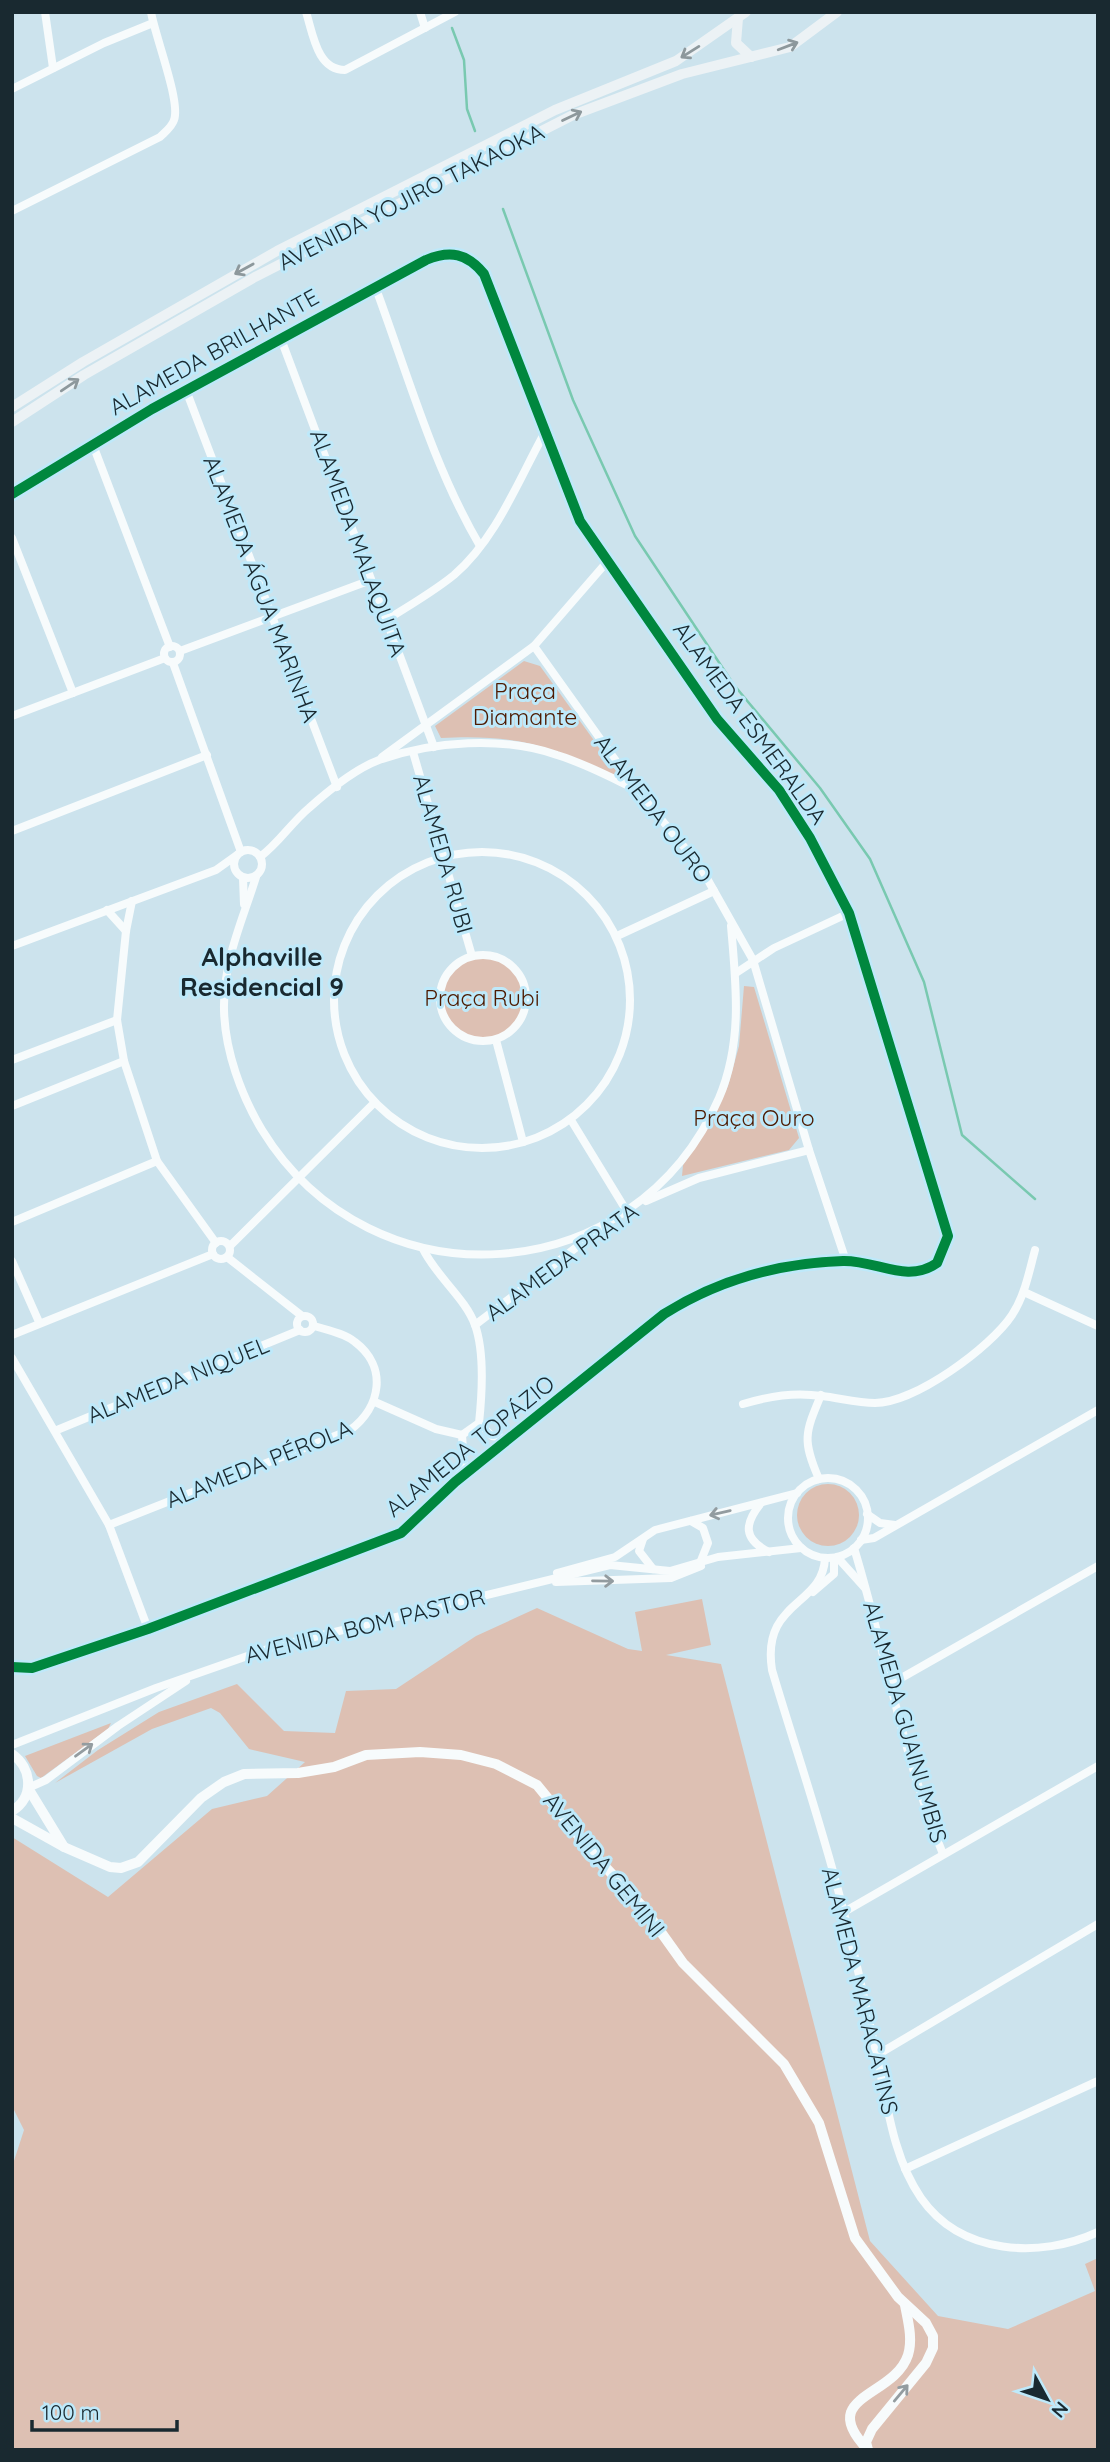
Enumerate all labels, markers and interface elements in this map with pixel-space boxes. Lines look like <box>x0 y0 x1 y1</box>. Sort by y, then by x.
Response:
one-way arrow <box>777 39 799 52</box>
one-way arrow <box>681 45 701 59</box>
one-way arrow <box>561 109 582 122</box>
street label: AVENIDA YOJIRO TAKAOKA <box>273 117 549 276</box>
one-way arrow <box>234 263 255 276</box>
street label: ALAMEDA BRILHANTE <box>104 282 324 421</box>
one-way arrow <box>60 378 79 392</box>
street label: ALAMEDA MALAQUITA <box>304 425 413 661</box>
street label: ALAMEDA ÁGUA MARINHA <box>197 451 326 726</box>
street label: ALAMEDA ESMERALDA <box>667 616 834 830</box>
park label: Praça Diamante <box>473 676 577 731</box>
street label: ALAMEDA OURO <box>588 729 719 889</box>
street label: ALAMEDA RUBI <box>407 771 480 937</box>
district label: Alphaville Residencial 9 <box>180 940 344 1003</box>
park label: Praça Rubi <box>424 983 540 1012</box>
park label: Praça Ouro <box>693 1103 815 1132</box>
street label: ALAMEDA PRATA <box>480 1196 644 1327</box>
street label: ALAMEDA NIQUEL <box>83 1330 273 1429</box>
street label: ALAMEDA TOPÁZIO <box>379 1368 560 1523</box>
street label: ALAMEDA PÉROLA <box>161 1413 356 1514</box>
one-way arrow <box>709 1507 732 1520</box>
one-way arrow <box>592 1574 615 1587</box>
street label: AVENIDA BOM PASTOR <box>242 1582 488 1669</box>
street label: ALAMEDA GUAINUMBIS <box>857 1598 954 1846</box>
one-way arrow <box>75 1743 94 1758</box>
street label: AVENIDA GEMINI <box>537 1787 672 1943</box>
street label: ALAMEDA MARACATINS <box>816 1864 905 2118</box>
north arrow <box>1012 2364 1082 2434</box>
one-way arrow <box>893 2384 908 2402</box>
scale bar <box>32 2388 177 2432</box>
text: N <box>1046 2397 1074 2423</box>
text: 100 m <box>42 2399 100 2425</box>

